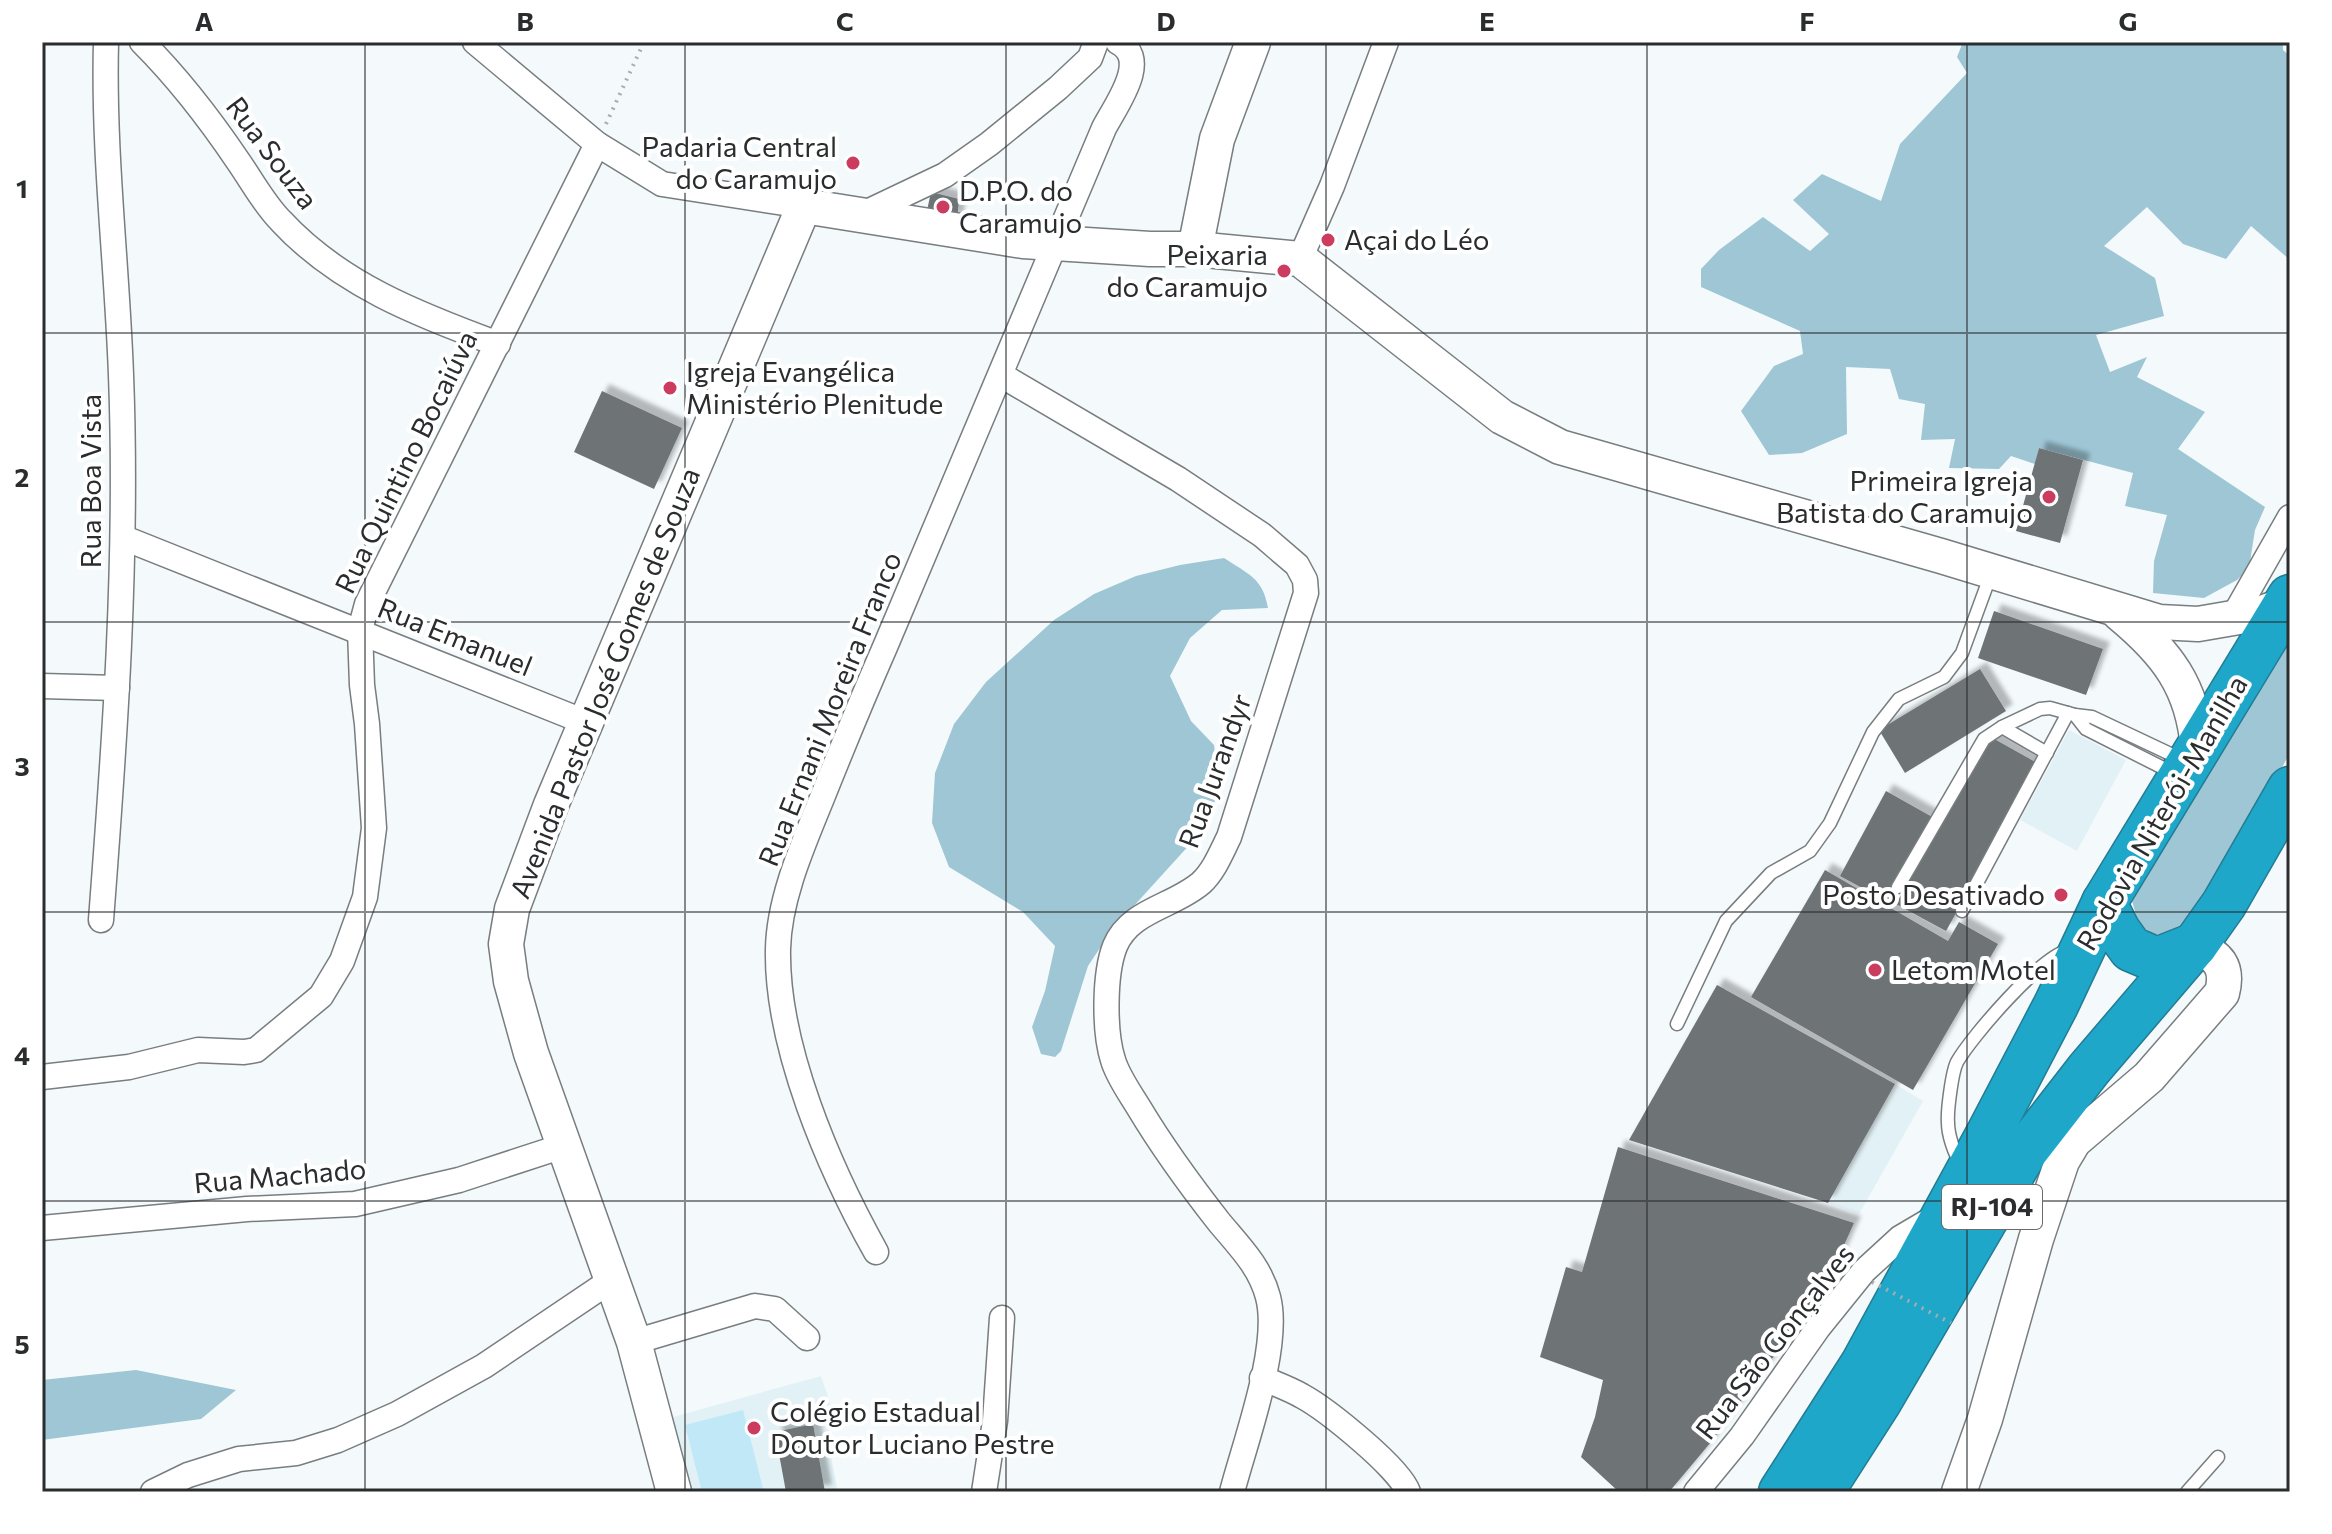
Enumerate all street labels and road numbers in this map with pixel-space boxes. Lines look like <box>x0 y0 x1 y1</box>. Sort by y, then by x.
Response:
street label: Rua Souza <box>220 90 326 215</box>
street label: Rua Quintino Bocaiúva <box>327 325 483 598</box>
street label: Rua Boa Vista <box>73 394 107 568</box>
street label: Avenida Pastor José Gomes de Souza <box>502 462 706 903</box>
street label: Rua Ernani Moreira Franco <box>750 546 908 871</box>
street label: Rua Emanuel <box>373 590 538 682</box>
street label: Rodovia Niterói-Manilha <box>2069 669 2254 956</box>
street label: Rua Jurandyr <box>1170 689 1258 852</box>
street label: Rua Machado <box>192 1151 367 1199</box>
road number: RJ-104 <box>1942 1185 2042 1229</box>
street label: Rua São Gonçalves <box>1688 1237 1861 1445</box>

